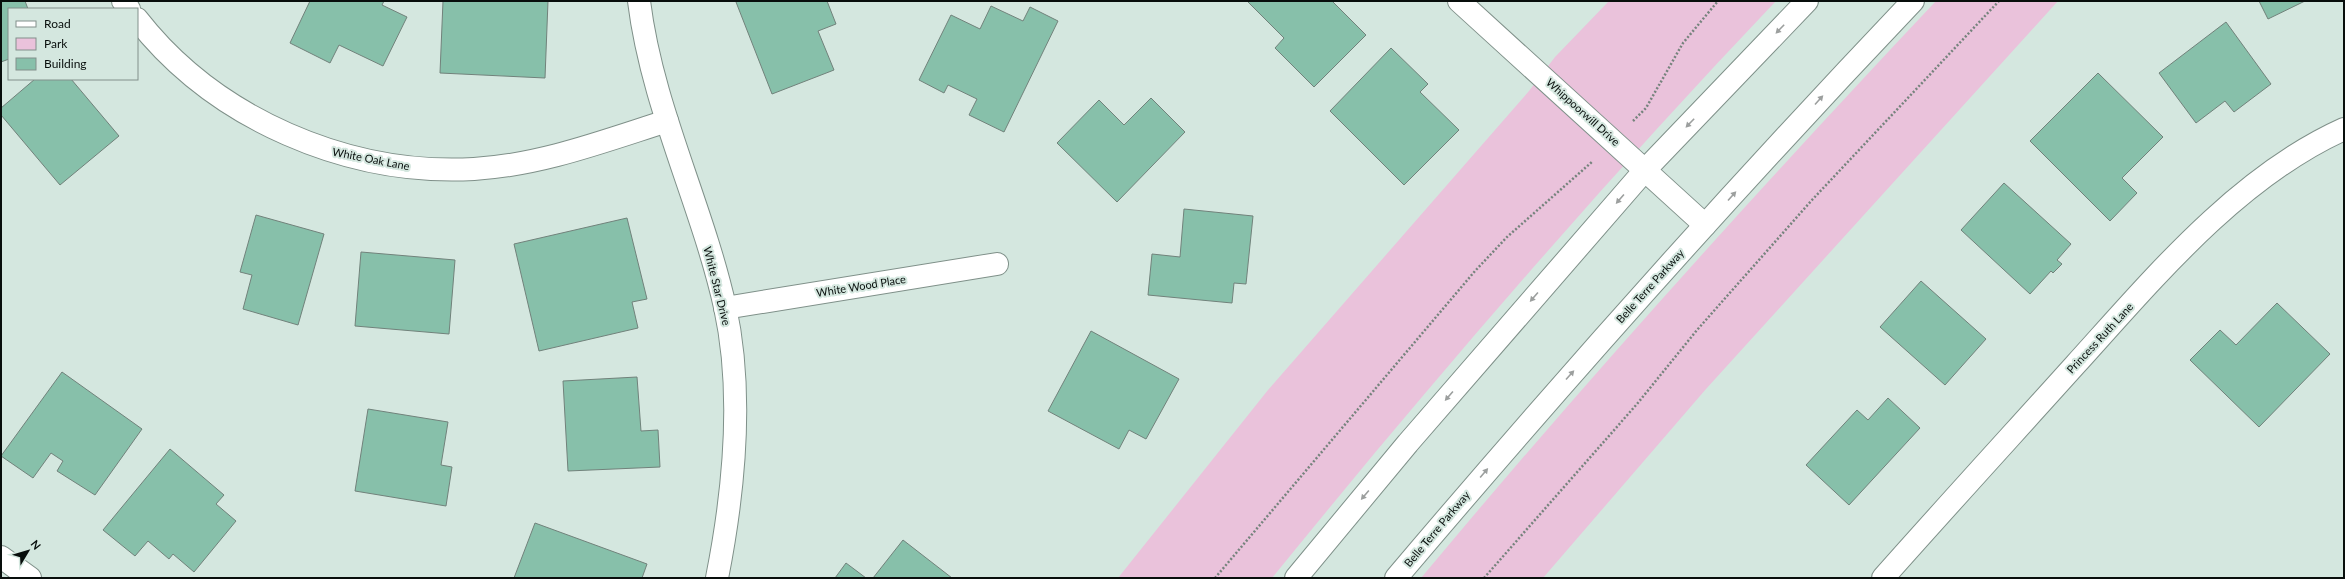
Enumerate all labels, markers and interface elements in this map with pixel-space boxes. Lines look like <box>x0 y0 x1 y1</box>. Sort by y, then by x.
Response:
legend <box>8 8 138 80</box>
text: Road <box>44 16 71 31</box>
one-way arrow <box>1776 24 1785 34</box>
text: Park <box>44 36 68 51</box>
text: Building <box>44 56 87 71</box>
street label: Whippoorwill Drive <box>1544 75 1623 148</box>
one-way arrow <box>1815 95 1824 105</box>
one-way arrow <box>1685 118 1695 128</box>
street label: White Oak Lane <box>331 145 411 172</box>
one-way arrow <box>1727 191 1736 201</box>
one-way arrow <box>1615 194 1624 204</box>
street label: White Star Drive <box>701 245 734 327</box>
street label: Belle Terre Parkway <box>1613 246 1686 325</box>
street label: White Wood Place <box>815 272 907 299</box>
one-way arrow <box>1530 292 1539 302</box>
street label: Princess Ruth Lane <box>2064 300 2136 375</box>
one-way arrow <box>1565 371 1574 380</box>
one-way arrow <box>1445 390 1454 401</box>
one-way arrow <box>1480 468 1489 479</box>
street label: Belle Terre Parkway <box>1401 488 1472 569</box>
one-way arrow <box>1361 489 1370 500</box>
north arrow <box>8 531 48 571</box>
text: N <box>29 537 44 552</box>

